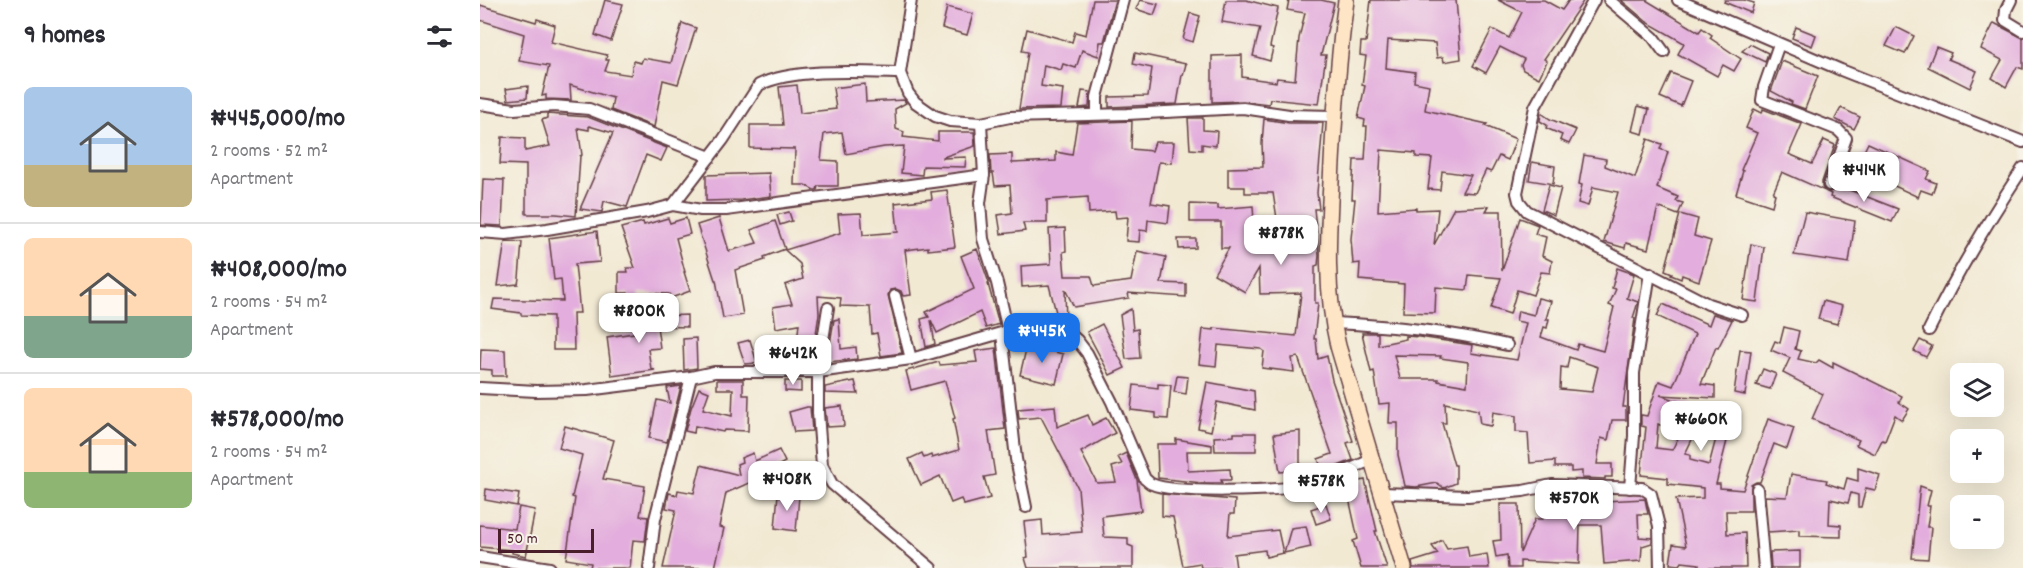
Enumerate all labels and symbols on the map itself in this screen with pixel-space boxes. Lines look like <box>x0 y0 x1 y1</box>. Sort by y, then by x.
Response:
pin: ₦414K <box>1822 152 1906 203</box>
pin: ₦878K <box>1239 215 1323 266</box>
pin: ₦800K <box>597 293 681 344</box>
pin: ₦445K <box>1000 313 1084 364</box>
pin: ₦642K <box>751 335 835 386</box>
pin: ₦660K <box>1659 401 1743 452</box>
pin: ₦408K <box>745 461 829 512</box>
pin: ₦578K <box>1279 463 1363 514</box>
pin: ₦570K <box>1532 480 1616 531</box>
scale bar <box>498 526 594 554</box>

